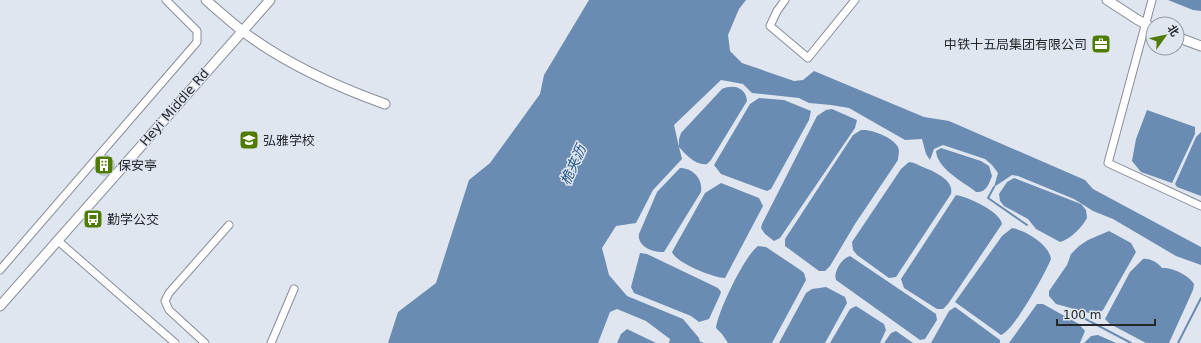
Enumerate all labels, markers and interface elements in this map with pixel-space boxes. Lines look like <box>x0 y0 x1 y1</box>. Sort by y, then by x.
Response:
north arrow <box>1145 16 1185 56</box>
text: 北 <box>1165 23 1181 39</box>
office icon: 中铁十五局集团有限公司 <box>1090 33 1112 55</box>
place label: 中铁十五局集团有限公司 <box>944 37 1087 52</box>
street label: Heyi Middle Rd <box>137 66 212 149</box>
school or university icon: 弘雅学校 <box>238 129 260 151</box>
place label: 弘雅学校 <box>263 133 315 148</box>
water label: 桅夹沥 <box>557 140 590 187</box>
building icon: 保安亭 <box>93 154 115 176</box>
place label: 保安亭 <box>118 158 157 173</box>
bus stop icon: 勤学公交 <box>82 208 104 230</box>
place label: 勤学公交 <box>107 212 159 227</box>
scale bar <box>1057 301 1155 327</box>
text: 100 m <box>1063 308 1101 322</box>

